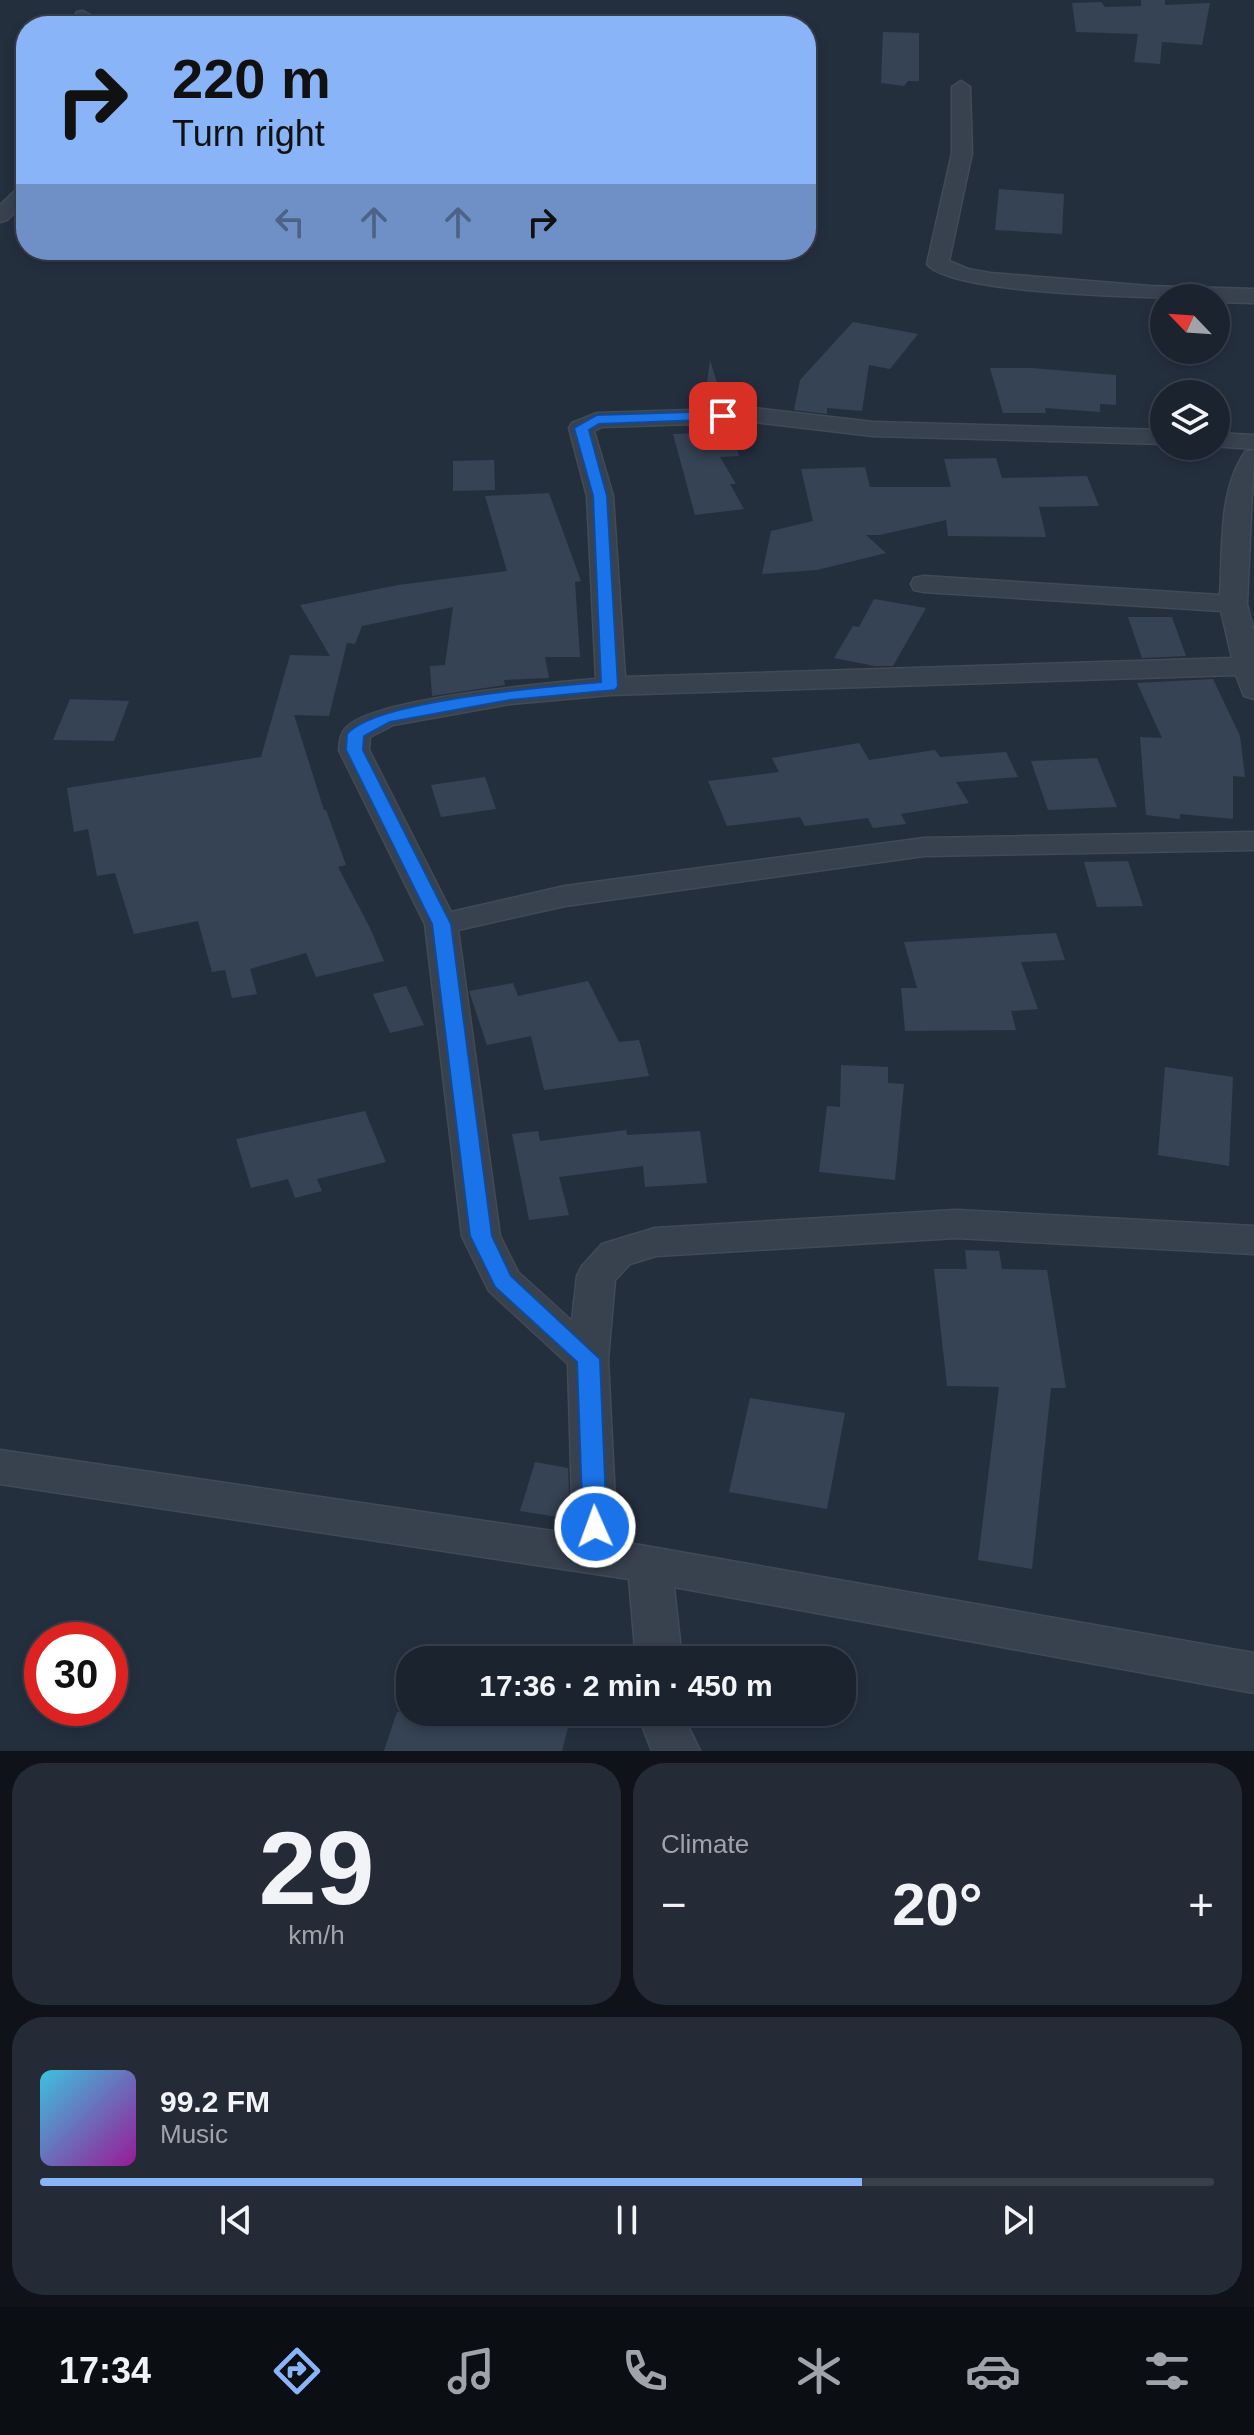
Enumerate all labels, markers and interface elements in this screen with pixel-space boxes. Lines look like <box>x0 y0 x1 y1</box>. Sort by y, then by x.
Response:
text: 220 m <box>172 47 331 110</box>
icon: right <box>40 48 144 152</box>
text: Turn right <box>172 113 325 154</box>
icon: left <box>268 200 312 244</box>
icon: ahead <box>352 200 396 244</box>
icon: ahead <box>436 200 480 244</box>
icon: right <box>520 200 564 244</box>
north arrow <box>1150 284 1230 364</box>
map controls <box>1150 284 1230 460</box>
button: layers <box>1150 380 1230 460</box>
pin <box>689 382 757 450</box>
icon: arrive <box>701 394 745 438</box>
position arrow <box>553 1485 637 1569</box>
speed limit sign: 30 <box>24 1622 128 1726</box>
text: 17:36 · 2 min · 450 m <box>479 1669 773 1702</box>
text: 29 <box>259 1810 374 1926</box>
text: Climate <box>661 1829 749 1859</box>
text: 20° <box>892 1871 983 1938</box>
text: − <box>661 1880 687 1929</box>
text: + <box>1188 1880 1214 1929</box>
text: km/h <box>288 1920 345 1950</box>
text: 99.2 FM <box>160 2085 270 2118</box>
text: Music <box>160 2119 228 2149</box>
icon: previous <box>214 2198 258 2242</box>
icon: pause <box>605 2198 649 2242</box>
icon: next <box>996 2198 1040 2242</box>
icon: directions <box>269 2343 325 2399</box>
icon: music <box>443 2343 499 2399</box>
icon: phone <box>617 2343 673 2399</box>
icon: climate <box>791 2343 847 2399</box>
icon: car <box>965 2343 1021 2399</box>
icon: filters <box>1139 2343 1195 2399</box>
text: 17:34 <box>59 2350 151 2391</box>

